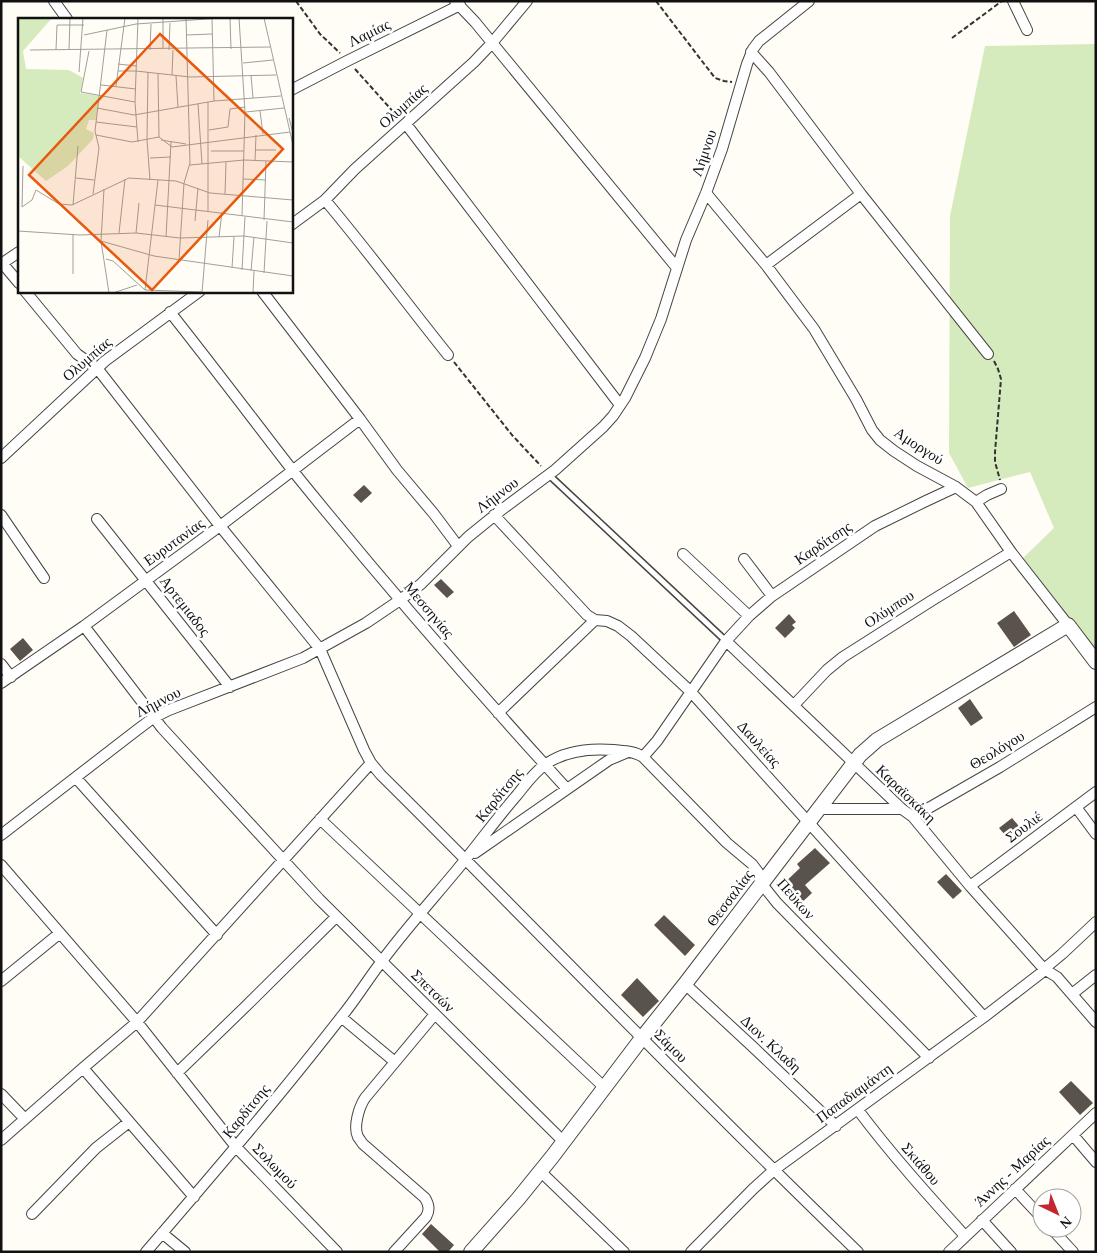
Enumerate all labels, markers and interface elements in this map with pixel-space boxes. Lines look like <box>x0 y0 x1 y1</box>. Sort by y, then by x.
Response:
street label: Λαμίας <box>345 16 393 50</box>
inset map <box>18 18 292 292</box>
street label: Ολυμπίας <box>376 80 430 132</box>
street label: Λήμνου <box>689 127 719 179</box>
street label: Ολυμπίας <box>60 334 114 384</box>
street label: Αμοργού <box>891 424 947 468</box>
street label: Λήμνου <box>473 474 521 516</box>
street label: Ευρυτανίας <box>141 515 207 569</box>
street label: Καρδίτσης <box>792 518 854 568</box>
street label: Αρτεμιαδος <box>157 573 213 639</box>
street label: Μεσσηνίας <box>401 579 457 641</box>
street label: Ολύμπου <box>861 587 917 631</box>
street label: Λήμνου <box>133 684 183 720</box>
street label: Δαυλείας <box>734 718 784 770</box>
street label: Θεολόγου <box>967 727 1027 773</box>
street label: Καραϊσκάκη <box>873 762 939 826</box>
street label: Καρδίτσης <box>472 765 526 825</box>
street label: Σουλιέ <box>1003 808 1045 846</box>
street label: Θεσσαλίας <box>704 867 756 929</box>
street label: Πεύκων <box>774 875 818 923</box>
street label: Σπετσών <box>408 967 458 1015</box>
street label: Διον. Κλαδη <box>738 1012 804 1076</box>
street label: Σάμου <box>651 1026 691 1066</box>
street label: Παπαδιαμάντη <box>813 1060 895 1126</box>
street label: Καρδίτσης <box>219 1081 273 1141</box>
street label: Άννης - Μαρίας <box>971 1132 1053 1210</box>
street label: Σολωμού <box>250 1140 300 1192</box>
street label: Σκιάθου <box>898 1140 944 1188</box>
north arrow <box>1032 1188 1082 1238</box>
text: N <box>1057 1213 1074 1231</box>

